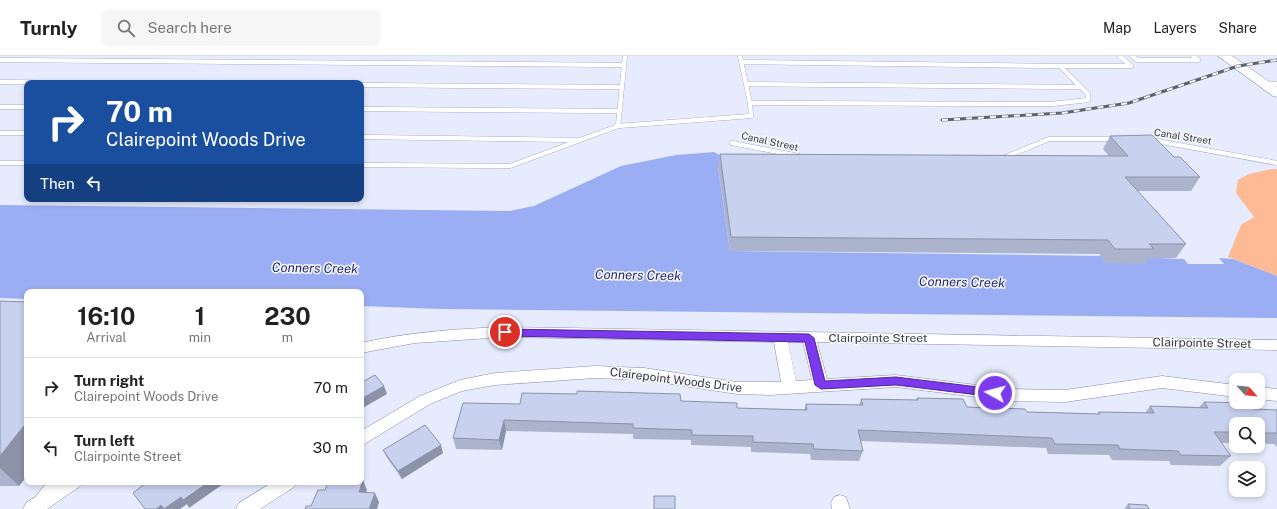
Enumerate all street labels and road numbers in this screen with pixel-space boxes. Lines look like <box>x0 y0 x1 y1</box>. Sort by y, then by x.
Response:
street label: Canal Street <box>1153 126 1213 147</box>
street label: Canal Street <box>740 129 800 153</box>
street label: Clairpointe Street <box>828 331 928 345</box>
street label: Clairpointe Street <box>1152 335 1252 351</box>
street label: Clairepoint Woods Drive <box>609 365 743 395</box>

